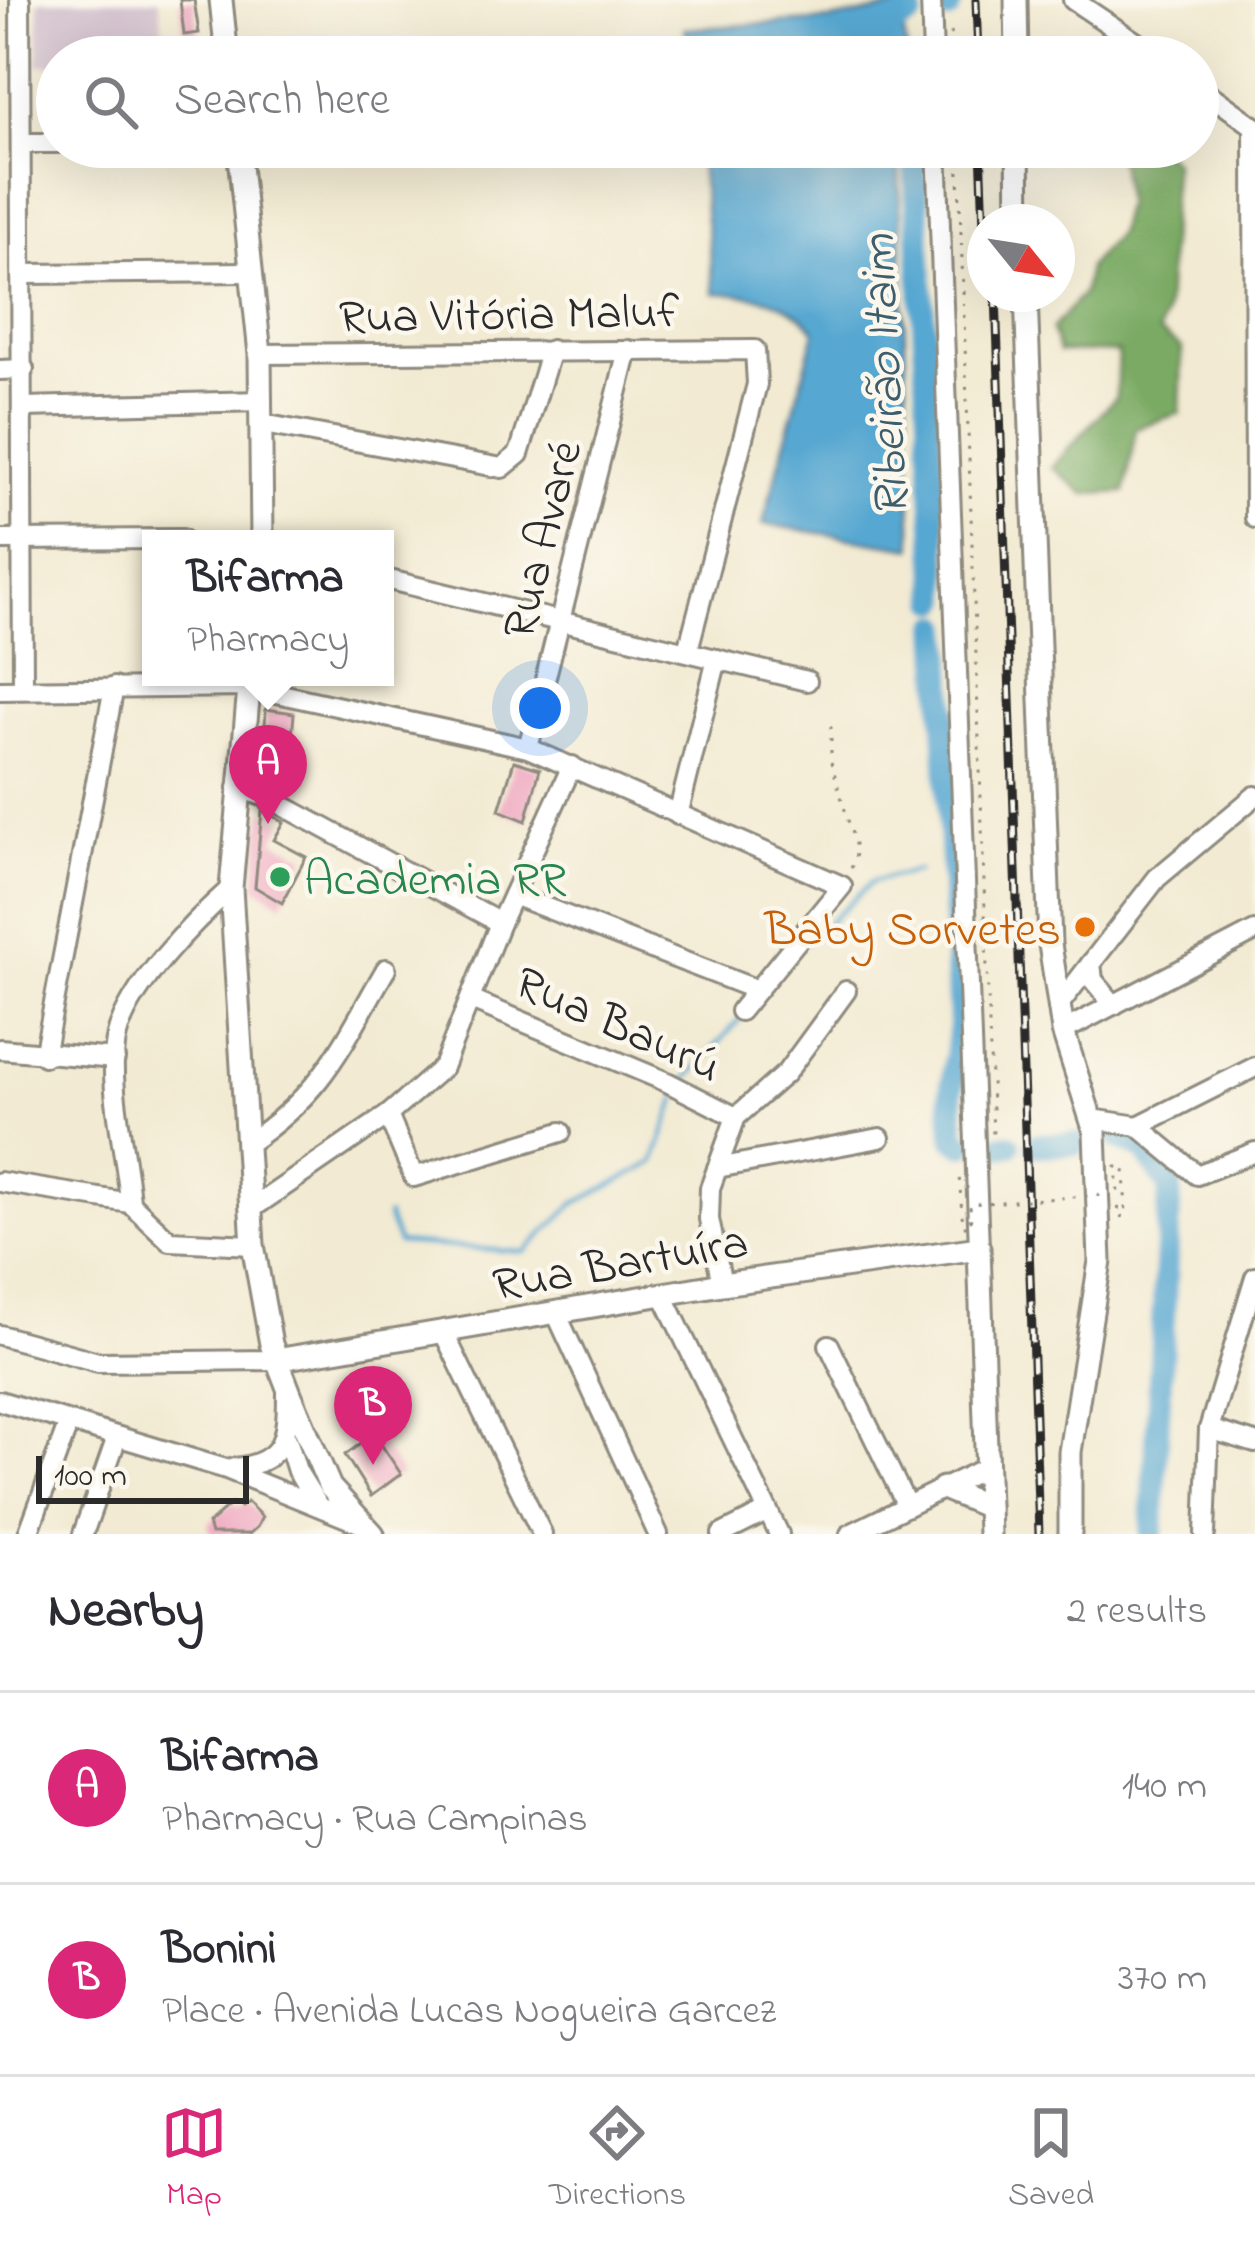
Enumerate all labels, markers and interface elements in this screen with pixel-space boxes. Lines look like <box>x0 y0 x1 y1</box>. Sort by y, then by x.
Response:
search box <box>36 36 1219 168</box>
icon: search <box>78 69 144 135</box>
text: Search here <box>174 69 390 135</box>
north arrow <box>967 204 1075 312</box>
water label: Ribeirão Itaim <box>843 231 932 519</box>
street label: Rua Vitória Maluf <box>338 279 681 355</box>
street label: Rua Avaré <box>486 433 603 647</box>
popup <box>142 530 394 686</box>
text: Bifarma <box>187 547 344 613</box>
text: Pharmacy <box>187 613 349 670</box>
your location <box>510 678 570 738</box>
pin: A <box>229 725 307 824</box>
place label: Academia RR <box>304 847 567 917</box>
marker: Academia RR <box>267 864 293 890</box>
place label: Baby Sorvetes <box>764 897 1061 967</box>
marker: Baby Sorvetes <box>1072 914 1098 940</box>
street label: Rua Baurú <box>502 950 731 1103</box>
street label: Rua Bartuíra <box>488 1209 754 1323</box>
pin: B <box>334 1366 412 1465</box>
scale bar <box>36 1450 249 1503</box>
text: 100 m <box>54 1453 127 1501</box>
text: Nearby <box>48 1575 204 1650</box>
text: 2 results <box>1067 1584 1207 1641</box>
text: Bifarma <box>162 1726 319 1792</box>
text: A <box>75 1759 99 1816</box>
text: 140 m <box>1122 1759 1207 1816</box>
text: Pharmacy · Rua Campinas <box>162 1792 588 1849</box>
text: Bonini <box>162 1918 276 1984</box>
text: B <box>74 1951 100 2008</box>
text: 370 m <box>1118 1951 1207 2008</box>
text: Place · Avenida Lucas Nogueira Garcez <box>162 1984 776 2041</box>
tab: Map <box>161 2100 227 2220</box>
tab: Directions <box>549 2100 686 2220</box>
tab: Saved <box>1008 2100 1094 2220</box>

